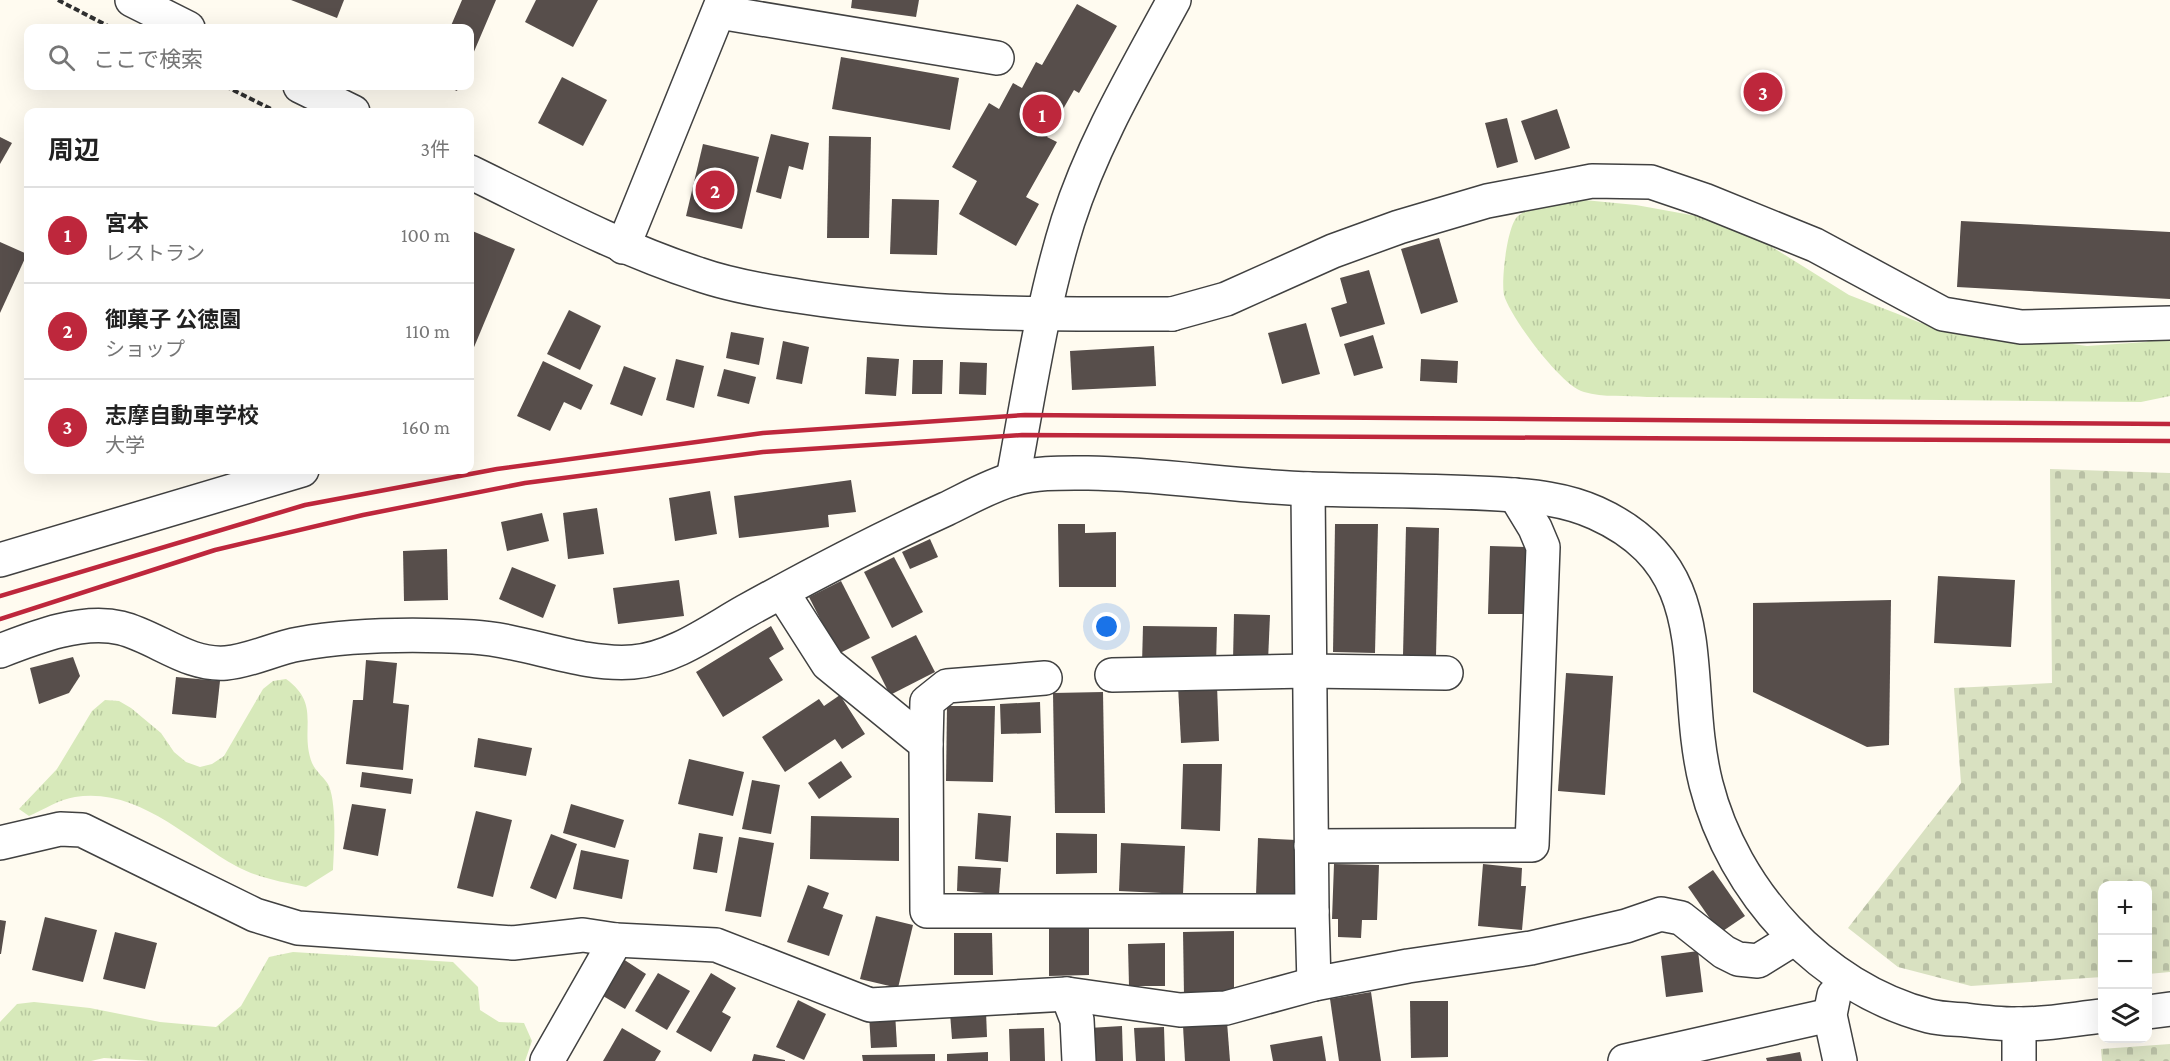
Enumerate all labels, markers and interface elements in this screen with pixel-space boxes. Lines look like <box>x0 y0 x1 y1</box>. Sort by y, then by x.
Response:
search box <box>24 24 474 90</box>
icon: search <box>45 41 78 74</box>
text: ここで検索 <box>93 47 203 72</box>
pin: 3 <box>1744 70 1782 115</box>
pin: 1 <box>1022 92 1062 136</box>
text: 周辺 <box>48 136 100 165</box>
text: 3件 <box>421 138 450 160</box>
pin: 2 <box>696 168 734 213</box>
text: 宮本 <box>105 211 149 236</box>
text: 1 <box>64 224 71 246</box>
text: 100 m <box>401 224 450 246</box>
text: レストラン <box>105 242 205 264</box>
text: 御菓子 公徳園 <box>105 307 241 332</box>
text: 2 <box>62 320 73 342</box>
text: 110 m <box>406 320 450 342</box>
text: ショップ <box>105 338 185 360</box>
text: 志摩自動車学校 <box>105 403 259 428</box>
text: 3 <box>63 416 72 438</box>
text: 160 m <box>402 416 450 438</box>
text: 大学 <box>105 434 145 456</box>
your location <box>1092 612 1121 641</box>
map controls <box>2098 881 2152 1043</box>
button: + <box>2098 881 2152 935</box>
button: − <box>2098 935 2152 989</box>
button: layers <box>2098 989 2152 1043</box>

